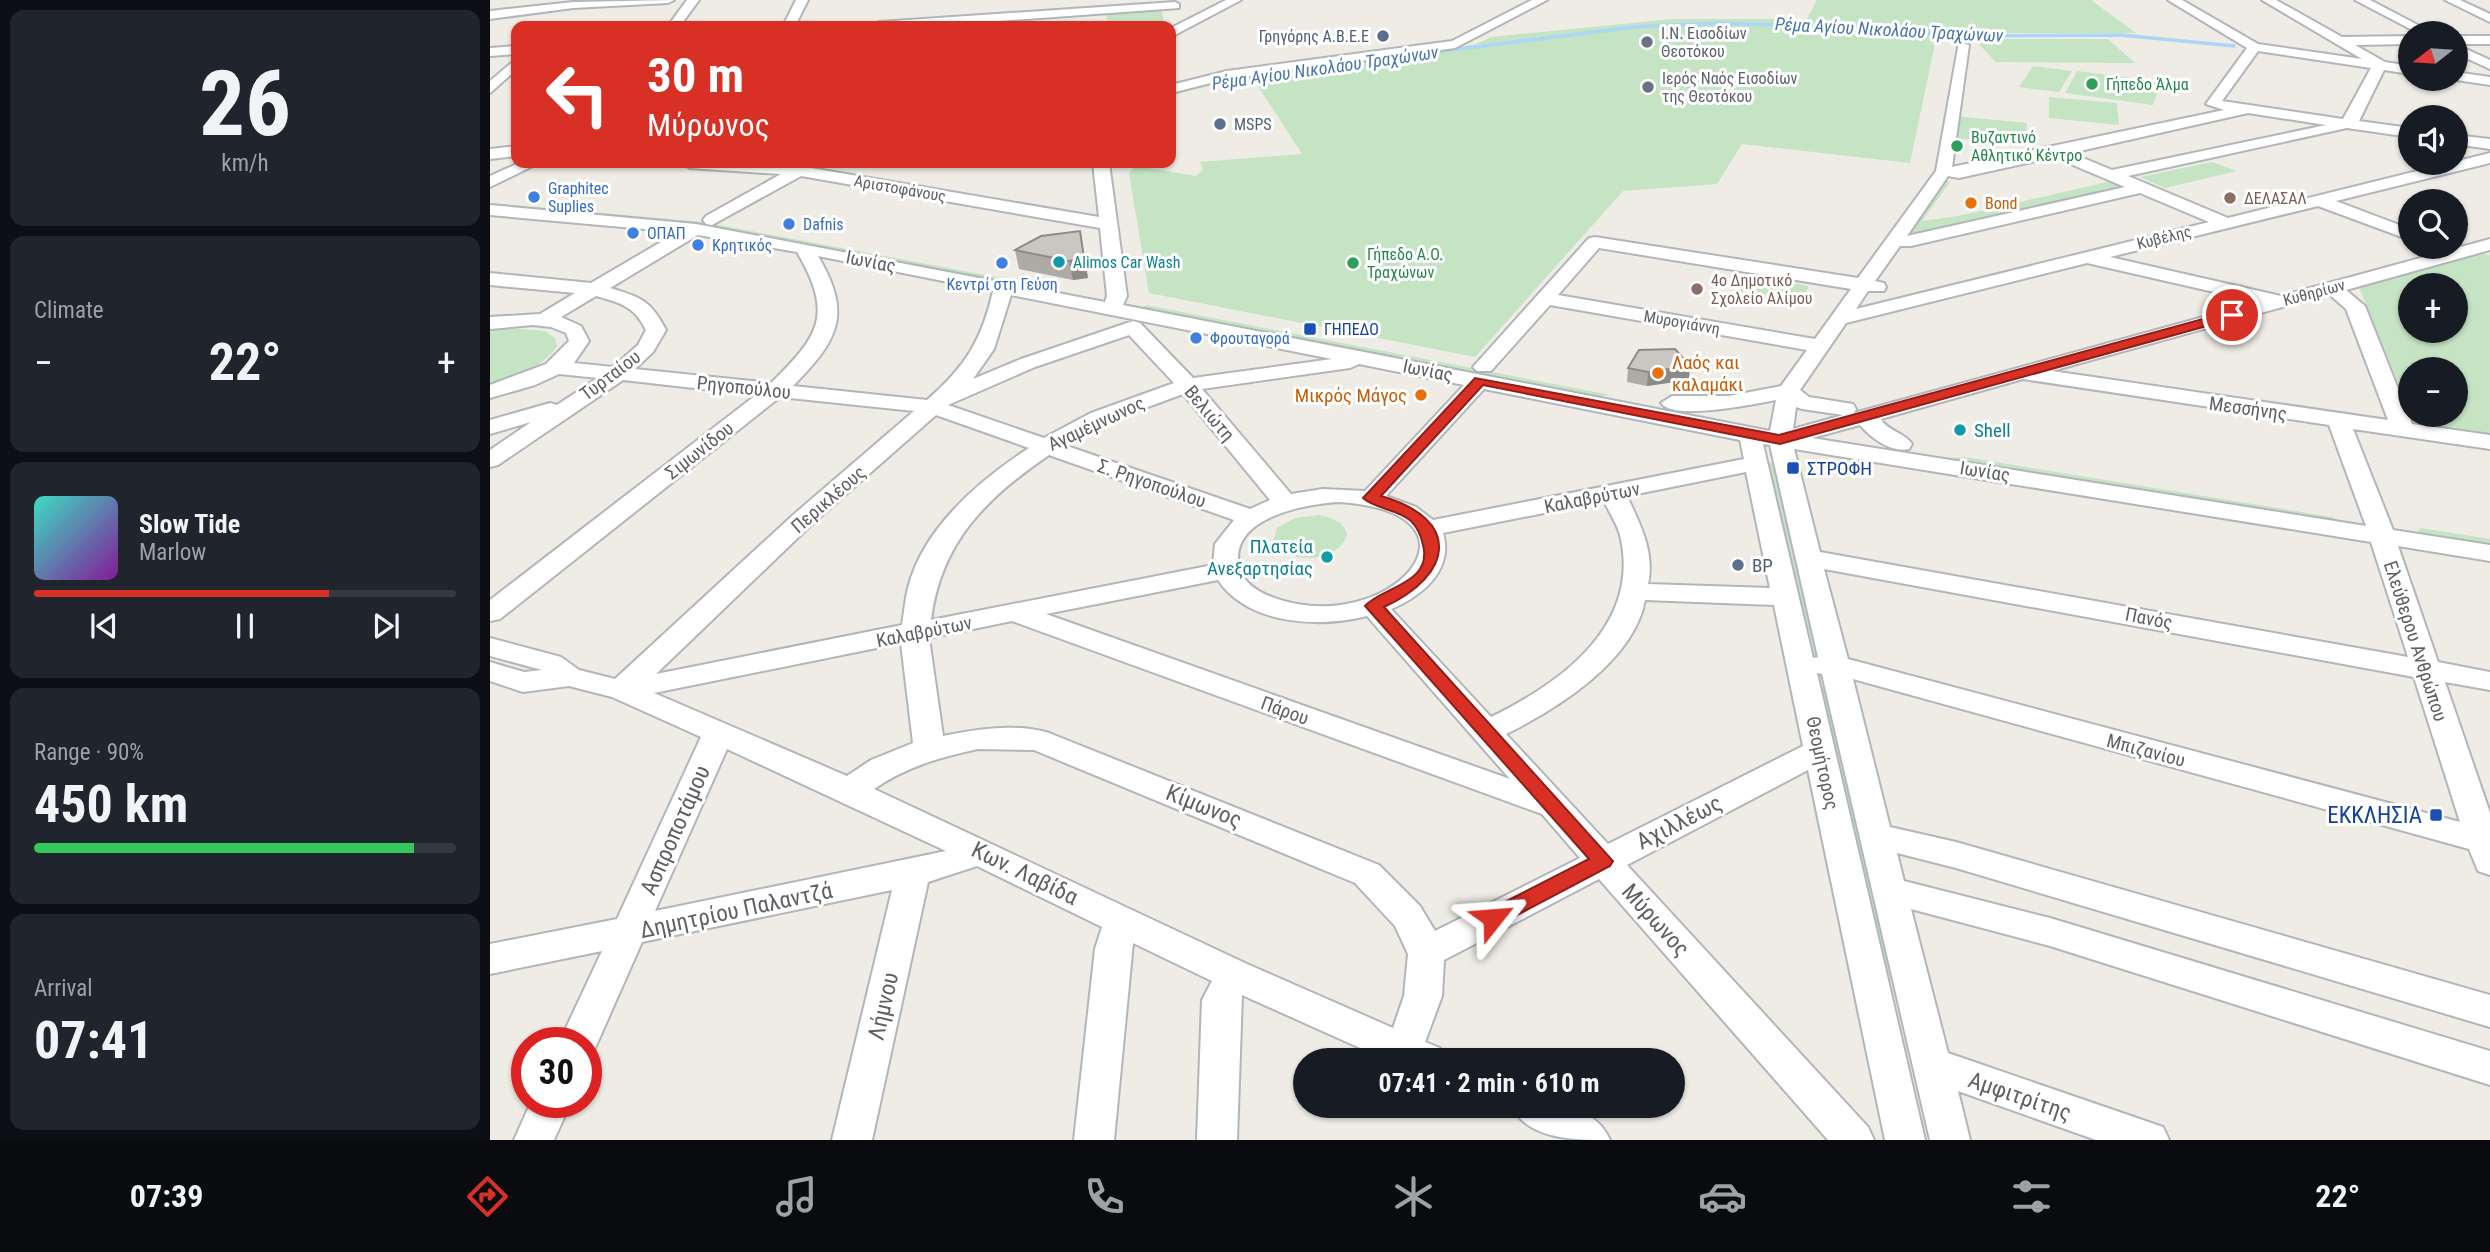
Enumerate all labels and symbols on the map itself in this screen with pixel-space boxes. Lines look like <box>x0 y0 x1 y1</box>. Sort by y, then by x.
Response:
water label: Ρέμα Αγίου Νικολάου Τραχώνων <box>1774 13 2004 46</box>
north arrow <box>2398 21 2468 91</box>
place label: Ι.Ν. Εισοδίων Θεοτόκου <box>1661 24 1747 61</box>
place label: Γρηγόρης Α.Β.Ε.Ε <box>1259 27 1369 46</box>
marker: Γρηγόρης Α.Β.Ε.Ε <box>1375 28 1391 44</box>
marker: Ι.Ν. Εισοδίων Θεοτόκου <box>1639 34 1655 50</box>
water label: Ρέμα Αγίου Νικολάου Τραχώνων <box>1210 41 1440 94</box>
place label: Ιερός Ναός Εισοδίων της Θεοτόκου <box>1662 69 1798 106</box>
place label: Γήπεδο Άλμα <box>2106 75 2189 94</box>
marker: Γήπεδο Άλμα <box>2084 76 2100 92</box>
marker: Ιερός Ναός Εισοδίων της Θεοτόκου <box>1640 79 1656 95</box>
place label: MSPS <box>1234 115 1272 134</box>
marker: MSPS <box>1212 116 1228 132</box>
place label: Βυζαντινό Αθλητικό Κέντρο <box>1971 128 2082 165</box>
marker: Βυζαντινό Αθλητικό Κέντρο <box>1949 138 1965 154</box>
street label: Αριστοφάνους <box>852 171 947 206</box>
place label: Graphitec Suplies <box>548 179 609 216</box>
marker: Graphitec Suplies <box>526 189 542 205</box>
place label: ΔΕΛΑΣΑΛ <box>2244 189 2307 208</box>
marker: ΔΕΛΑΣΑΛ <box>2222 190 2238 206</box>
place label: Bond <box>1985 194 2017 213</box>
marker: Bond <box>1963 195 1979 211</box>
place label: Dafnis <box>803 215 844 234</box>
marker: Dafnis <box>781 216 797 232</box>
street label: Κυβέλης <box>2135 222 2193 253</box>
place label: ΟΠΑΠ <box>647 224 686 243</box>
marker: ΟΠΑΠ <box>625 225 641 241</box>
place label: Κρητικός <box>712 236 772 255</box>
marker: Κρητικός <box>690 237 706 253</box>
street label: Ιωνίας <box>844 245 898 278</box>
place label: Γήπεδο Α.Ο. Τραχώνων <box>1367 245 1443 282</box>
place label: Alimos Car Wash <box>1073 253 1181 272</box>
marker: Alimos Car Wash <box>1051 254 1067 270</box>
marker: Κεντρί στη Γεύση <box>994 255 1010 271</box>
marker: Γήπεδο Α.Ο. Τραχώνων <box>1345 255 1361 271</box>
place label: 4ο Δημοτικό Σχολείο Αλίμου <box>1711 271 1812 308</box>
place label: Κεντρί στη Γεύση <box>946 275 1058 294</box>
street label: Κυθηρίων <box>2281 275 2347 310</box>
marker: 4ο Δημοτικό Σχολείο Αλίμου <box>1689 281 1705 297</box>
pin <box>2202 285 2262 345</box>
street label: Μυρογιάννη <box>1642 306 1722 339</box>
place label: ΓΗΠΕΔΟ <box>1324 320 1379 339</box>
marker: ΓΗΠΕΔΟ <box>1302 321 1318 337</box>
place label: Φρουταγορά <box>1210 329 1290 348</box>
marker: Φρουταγορά <box>1188 330 1204 346</box>
street label: Τυρταίου <box>576 345 645 406</box>
place label: Λαός και καλαμάκι <box>1672 351 1743 396</box>
street label: Ιωνίας <box>1401 354 1455 387</box>
marker: Λαός και καλαμάκι <box>1650 365 1666 381</box>
street label: Ρηγοπούλου <box>696 371 792 404</box>
street label: Βελιώτη <box>1180 381 1240 446</box>
place label: Μικρός Μάγος <box>1295 384 1407 407</box>
marker: Μικρός Μάγος <box>1413 387 1429 403</box>
street label: Αγαμέμνωνος <box>1044 391 1148 456</box>
street label: Μεσσήνης <box>2208 392 2288 425</box>
street label: Σιμωνίδου <box>661 417 738 484</box>
place label: Shell <box>1974 419 2011 442</box>
marker: Shell <box>1952 422 1968 438</box>
street label: Σ. Ρηγοπούλου <box>1095 454 1209 513</box>
street label: Ιωνίας <box>1958 456 2012 487</box>
place label: ΣΤΡΟΦΗ <box>1807 457 1872 480</box>
marker: ΣΤΡΟΦΗ <box>1785 460 1801 476</box>
street label: Περικλέους <box>786 461 870 538</box>
street label: Καλαβρύτων <box>1542 477 1642 518</box>
place label: Πλατεία Ανεξαρτησίας <box>1207 535 1314 580</box>
marker: Πλατεία Ανεξαρτησίας <box>1319 549 1335 565</box>
place label: BP <box>1752 554 1773 577</box>
marker: BP <box>1730 557 1746 573</box>
street label: Ελεύθερου Ανθρώπου <box>2379 558 2452 724</box>
street label: Πανός <box>2123 603 2175 634</box>
street label: Καλαβρύτων <box>874 611 974 652</box>
street label: Πάρου <box>1258 691 1312 730</box>
street label: Θεομήτορος <box>1801 714 1844 812</box>
street label: Μπιζανίου <box>2104 729 2188 772</box>
street label: Ασπροποτάμου <box>635 761 716 899</box>
street label: Κίμωνος <box>1162 779 1246 834</box>
street label: Αχιλλέως <box>1632 789 1726 855</box>
place label: ΕΚΚΛΗΣΙΑ <box>2327 802 2422 829</box>
marker: ΕΚΚΛΗΣΙΑ <box>2428 807 2444 823</box>
street label: Κων. Λαβίδα <box>967 836 1082 911</box>
street label: Δημητρίου Παλαντζά <box>637 877 835 944</box>
street label: Μύρωνος <box>1616 879 1695 962</box>
position arrow <box>1456 881 1530 955</box>
street label: Λήμνου <box>863 970 904 1042</box>
speed limit sign: 30 <box>511 1027 602 1118</box>
street label: Αμφιτρίτης <box>1965 1066 2075 1127</box>

